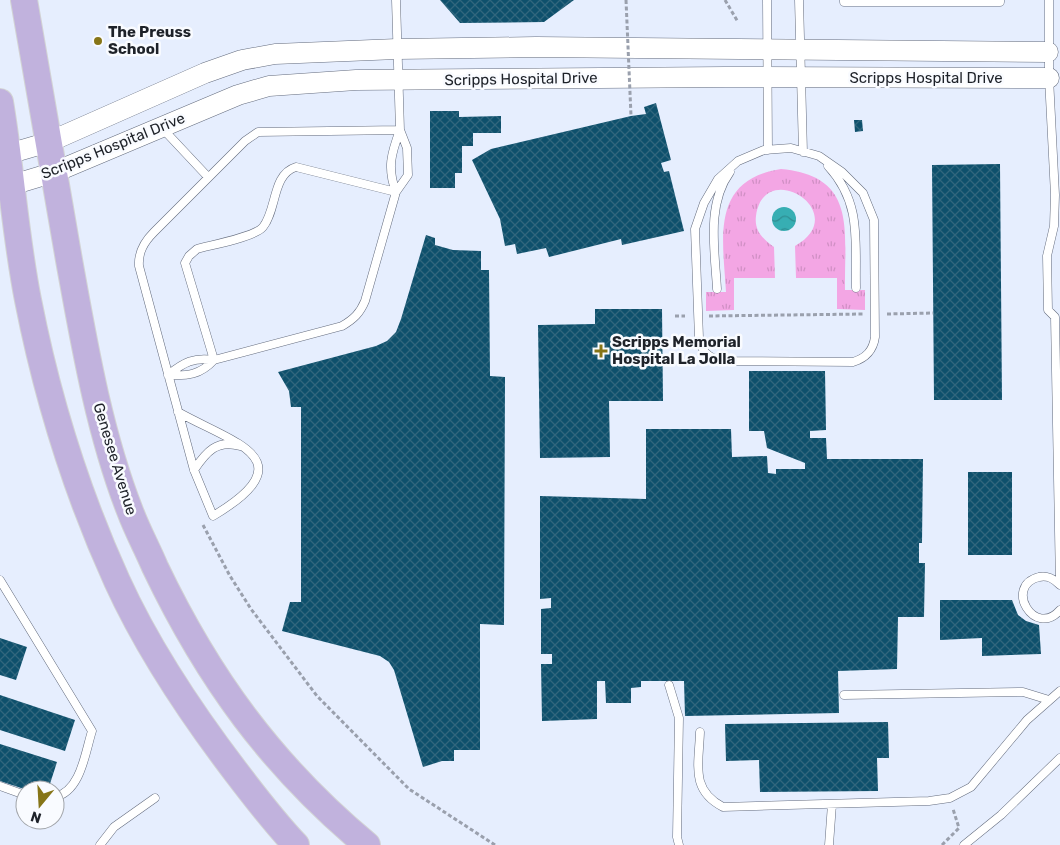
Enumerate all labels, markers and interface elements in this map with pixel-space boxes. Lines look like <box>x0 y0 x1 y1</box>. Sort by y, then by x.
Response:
place label: The Preuss School <box>108 23 191 58</box>
marker: The Preuss School <box>92 35 104 47</box>
street label: Scripps Hospital Drive <box>444 69 598 89</box>
street label: Scripps Hospital Drive <box>849 69 1003 87</box>
street label: Scripps Hospital Drive <box>39 109 187 183</box>
place label: Scripps Memorial Hospital La Jolla <box>612 333 741 368</box>
marker: Scripps Memorial Hospital La Jolla <box>594 344 608 358</box>
street label: Genesee Avenue <box>89 401 141 517</box>
north arrow <box>15 780 65 830</box>
text: N <box>29 807 44 827</box>

